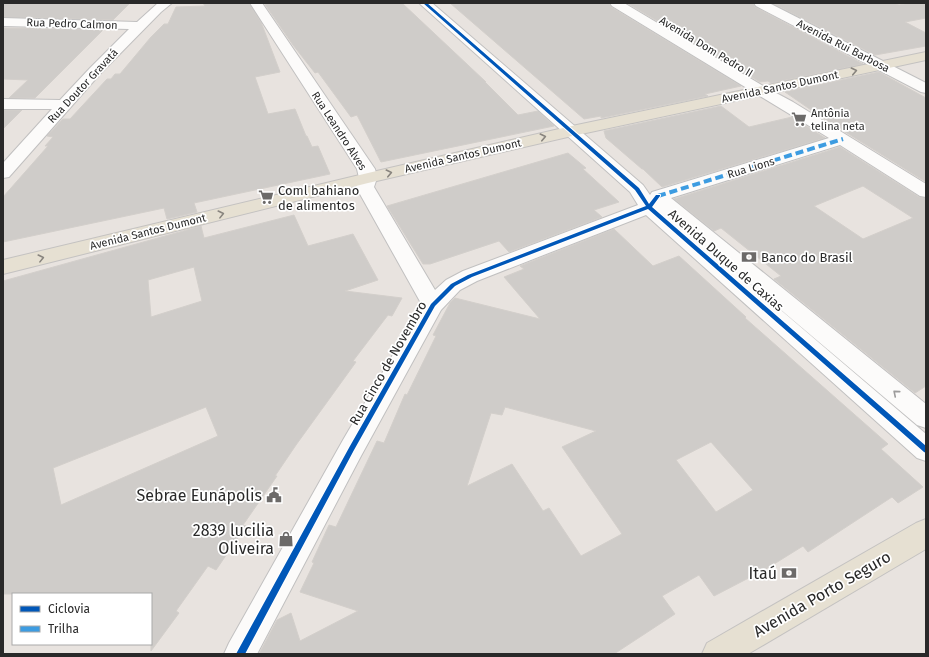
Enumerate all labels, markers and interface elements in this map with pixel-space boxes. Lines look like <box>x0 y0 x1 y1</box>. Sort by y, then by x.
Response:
street label: Avenida Dom Pedro II <box>657 14 755 80</box>
street label: Rua Pedro Calmon <box>26 16 118 32</box>
street label: Avenida Rui Barbosa <box>794 17 892 75</box>
street label: Rua Doutor Gravatá <box>45 46 121 126</box>
street label: Avenida Santos Dumont <box>720 68 840 106</box>
one-way arrow <box>851 68 857 76</box>
street label: Rua Leandro Alves <box>309 89 369 173</box>
place label: Antônia telina neta <box>811 107 865 133</box>
supermarket icon: Antônia telina neta <box>790 110 808 128</box>
one-way arrow <box>539 134 546 142</box>
street label: Avenida Santos Dumont <box>403 136 523 176</box>
street label: Rua Lions <box>726 155 776 181</box>
one-way arrow <box>385 169 392 177</box>
place label: Coml bahiano de alimentos <box>278 183 359 213</box>
supermarket icon: Coml bahiano de alimentos <box>257 188 275 206</box>
street label: Avenida Duque de Caxias <box>665 206 787 314</box>
one-way arrow <box>218 210 225 218</box>
street label: Avenida Santos Dumont <box>89 211 207 253</box>
bank icon: Banco do Brasil <box>740 248 758 266</box>
place label: Banco do Brasil <box>761 250 853 265</box>
one-way arrow <box>37 254 44 263</box>
street label: Rua Cinco de Novembro <box>346 298 430 428</box>
one-way arrow <box>893 390 901 397</box>
place label: Sebrae Eunápolis <box>137 486 262 505</box>
public building icon: Sebrae Eunápolis <box>265 486 283 504</box>
place label: 2839 lucilia Oliveira <box>193 521 274 558</box>
shop icon: 2839 lucilia Oliveira <box>277 530 295 548</box>
street label: Avenida Porto Seguro <box>750 547 894 641</box>
place label: Itaú <box>749 564 777 583</box>
bank icon: Itaú <box>780 564 798 582</box>
legend <box>12 593 152 645</box>
text: Ciclovia <box>48 602 90 616</box>
text: Trilha <box>48 622 79 636</box>

